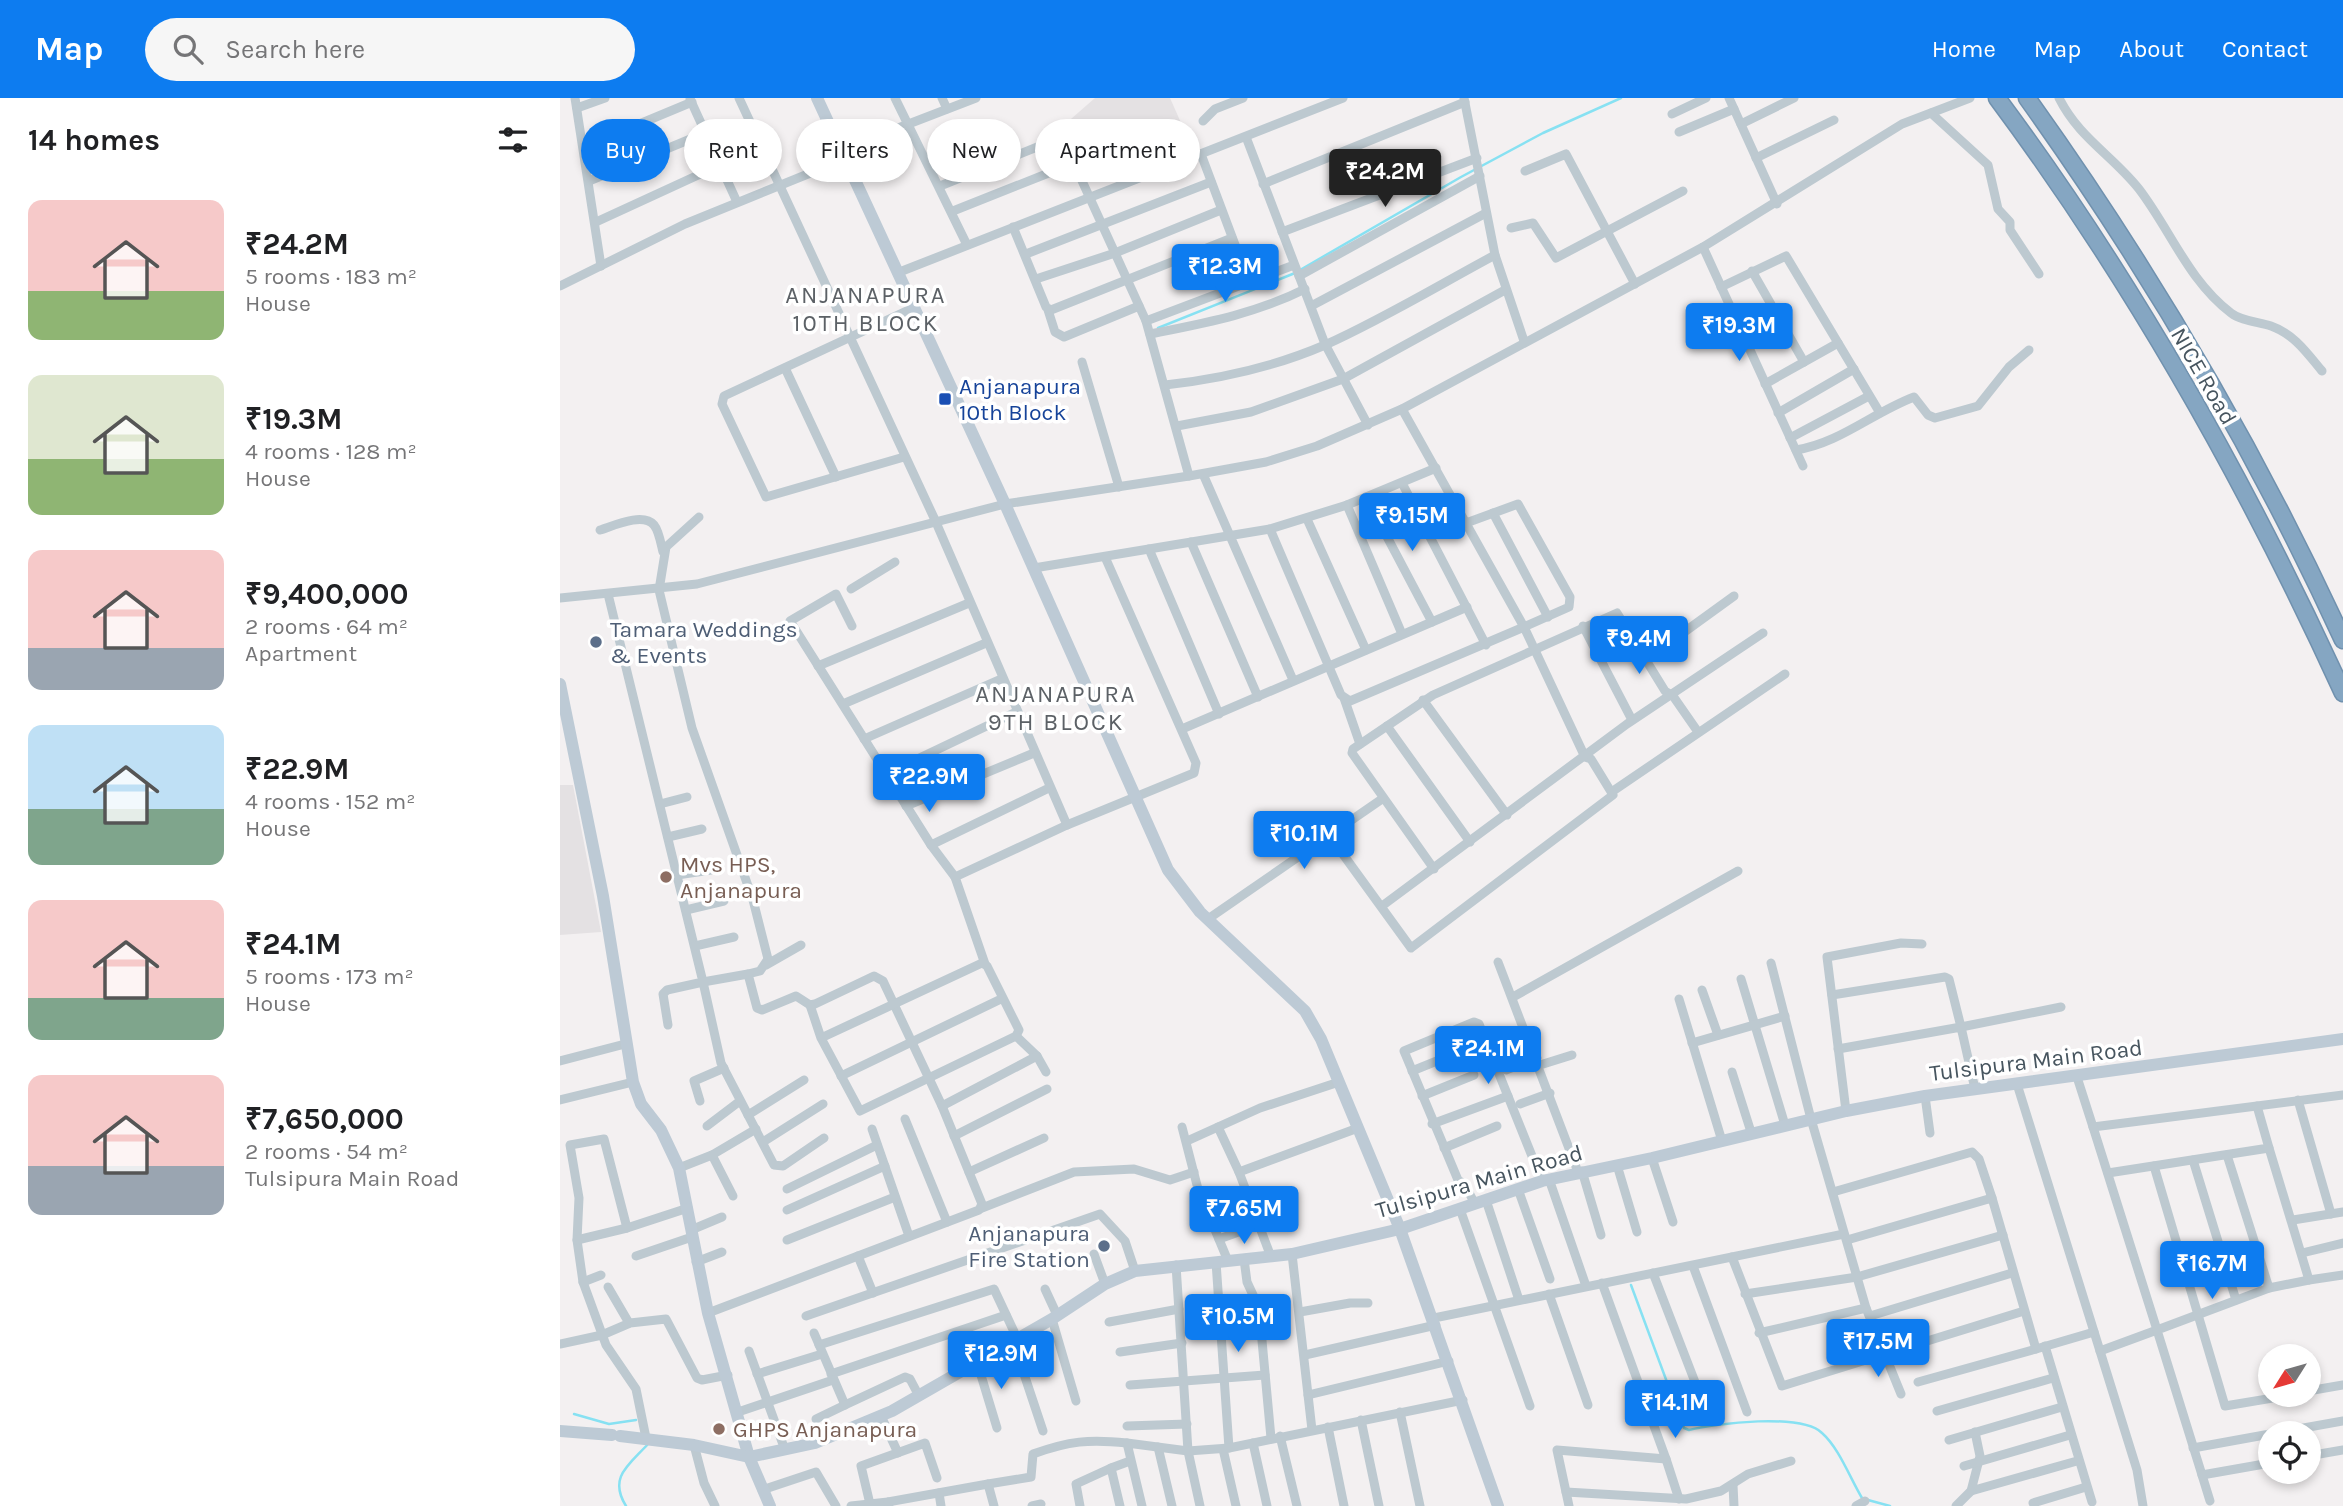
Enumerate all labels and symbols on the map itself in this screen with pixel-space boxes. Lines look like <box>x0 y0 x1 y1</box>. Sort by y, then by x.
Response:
pin: ₹24.2M <box>1328 150 1442 209</box>
pin: ₹12.3M <box>1168 244 1282 304</box>
district label: ANJANAPURA 10TH BLOCK <box>785 281 947 337</box>
pin: ₹19.3M <box>1682 303 1796 363</box>
street label: NICE Road <box>2165 323 2242 430</box>
place label: Anjanapura 10th Block <box>959 373 1081 426</box>
marker: Anjanapura 10th Block <box>937 391 953 407</box>
pin: ₹9.15M <box>1355 494 1469 553</box>
place label: Tamara Weddings & Events <box>610 616 797 669</box>
pin: ₹9.4M <box>1590 616 1688 676</box>
marker: Tamara Weddings & Events <box>588 634 604 650</box>
district label: ANJANAPURA 9TH BLOCK <box>975 680 1137 736</box>
pin: ₹22.9M <box>872 754 986 814</box>
pin: ₹10.1M <box>1247 812 1361 871</box>
place label: Mvs HPS, Anjanapura <box>680 851 802 904</box>
marker: Mvs HPS, Anjanapura <box>658 869 674 885</box>
pin: ₹24.1M <box>1431 1026 1545 1086</box>
street label: Tulsipura Main Road <box>1928 1034 2144 1087</box>
street label: Tulsipura Main Road <box>1372 1139 1586 1224</box>
pin: ₹7.65M <box>1187 1186 1301 1246</box>
place label: Anjanapura Fire Station <box>968 1220 1090 1273</box>
marker: Anjanapura Fire Station <box>1096 1238 1112 1254</box>
pin: ₹16.7M <box>2155 1242 2269 1301</box>
pin: ₹10.5M <box>1181 1294 1295 1354</box>
pin: ₹17.5M <box>1821 1320 1935 1379</box>
pin: ₹12.9M <box>944 1332 1058 1391</box>
north arrow <box>2258 1344 2320 1407</box>
pin: ₹14.1M <box>1618 1380 1732 1440</box>
place label: GHPS Anjanapura <box>733 1416 917 1443</box>
marker: GHPS Anjanapura <box>711 1421 727 1437</box>

